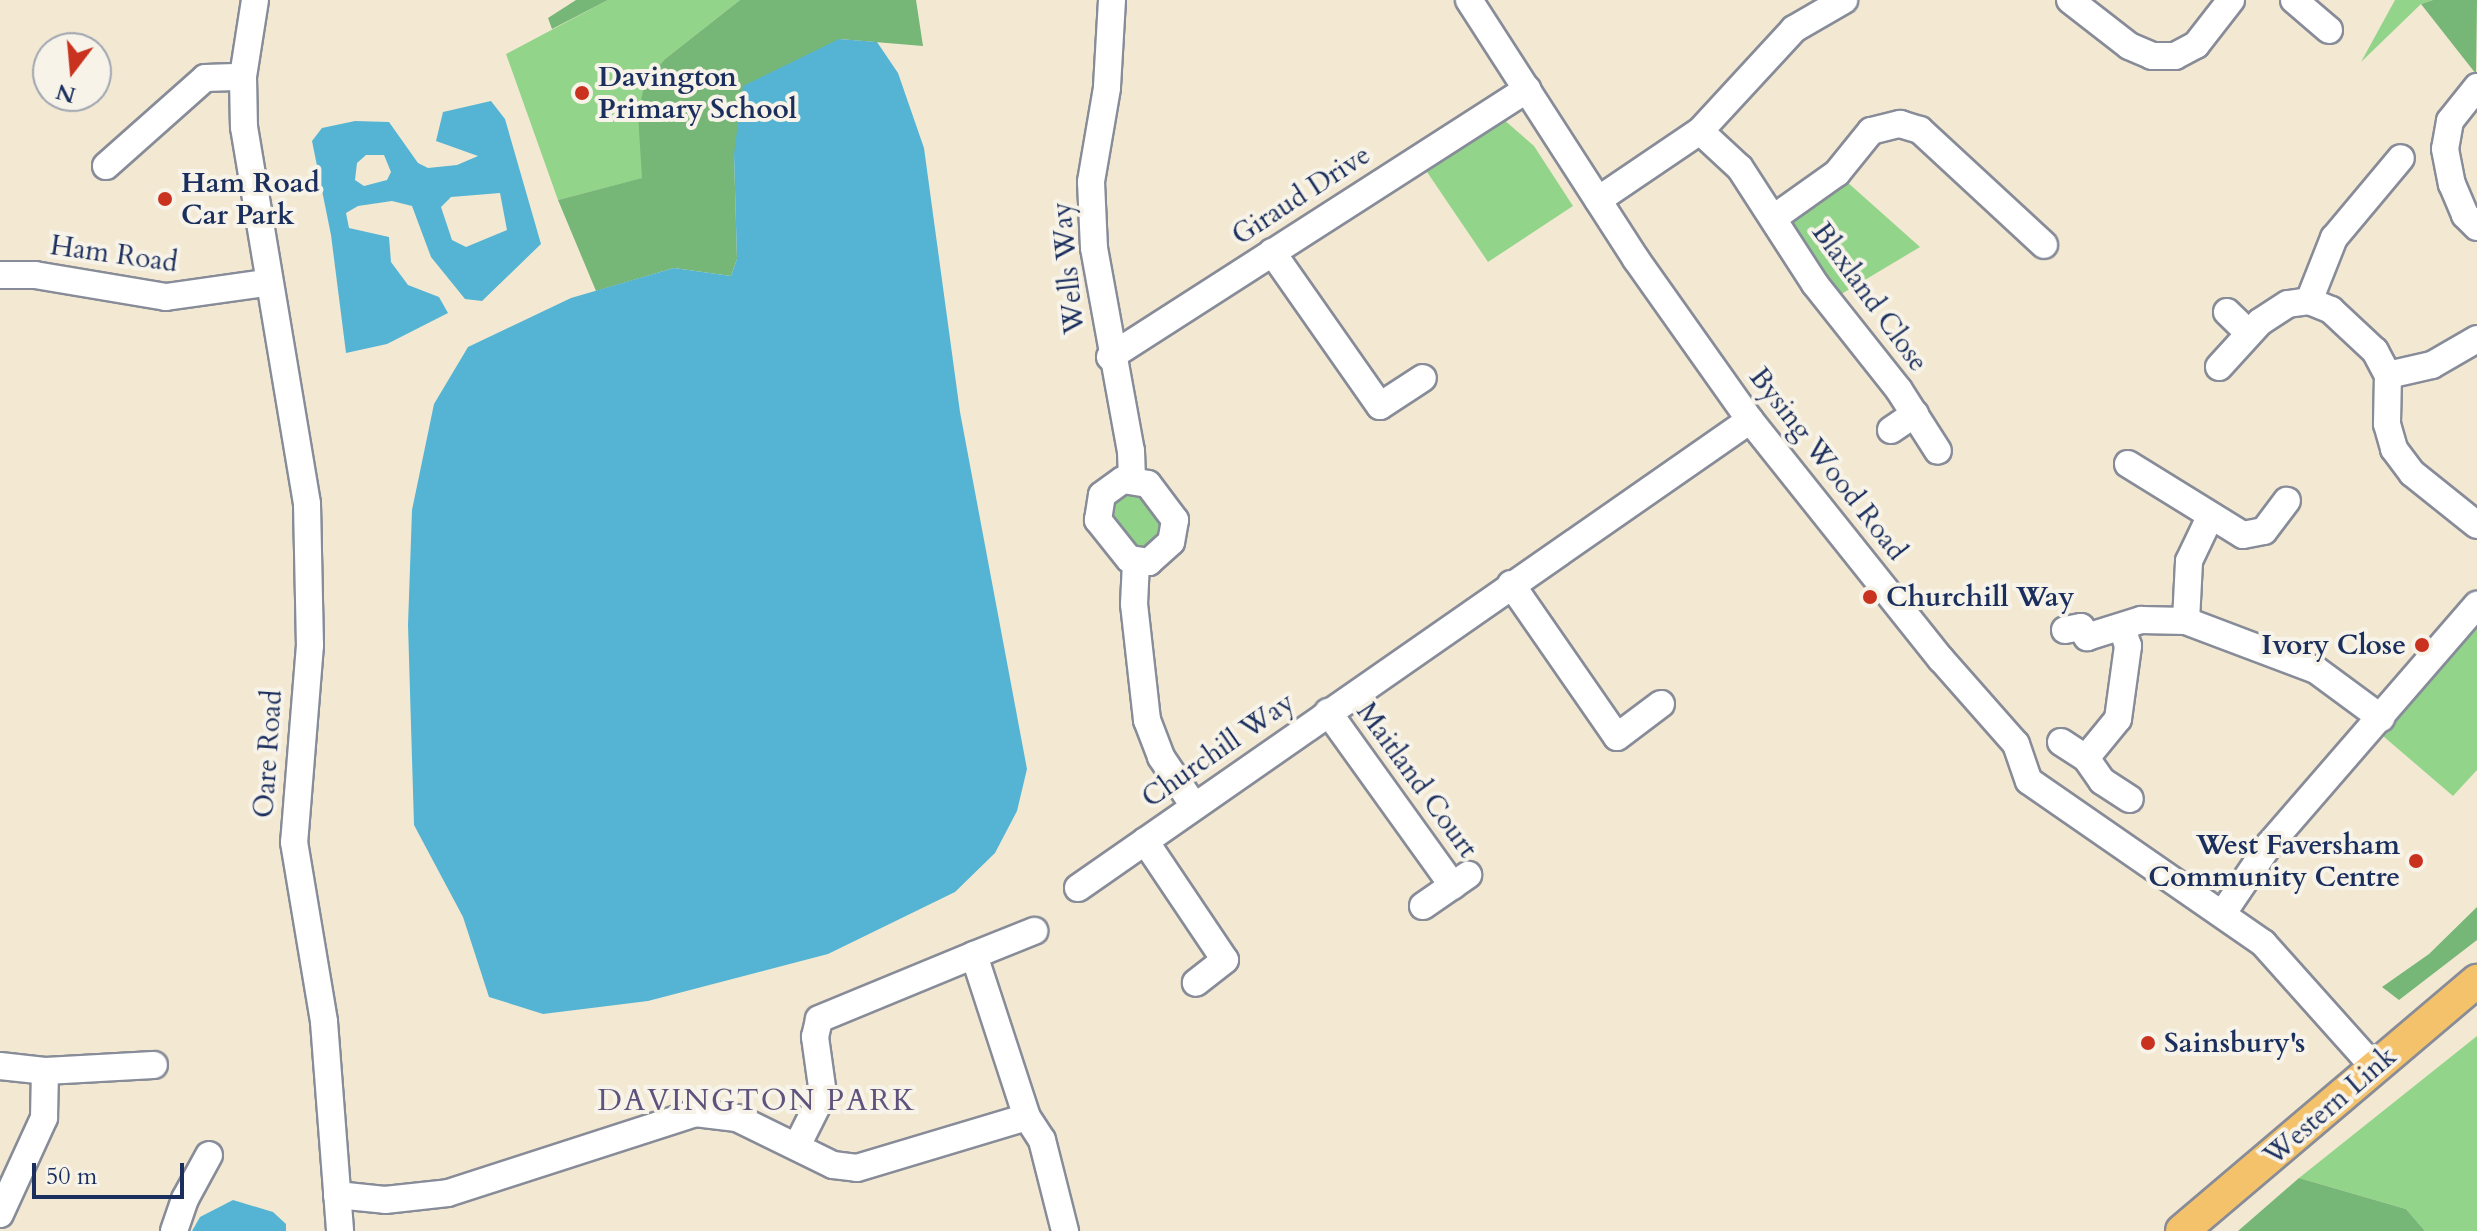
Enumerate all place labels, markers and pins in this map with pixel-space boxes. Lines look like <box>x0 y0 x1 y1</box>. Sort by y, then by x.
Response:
place label: Davington Primary School <box>598 60 797 126</box>
marker: Davington Primary School <box>573 84 591 102</box>
place label: Ham Road Car Park <box>181 166 320 232</box>
marker: Ham Road Car Park <box>156 190 174 208</box>
place label: Churchill Way <box>1886 580 2075 614</box>
marker: Churchill Way <box>1861 588 1879 606</box>
place label: Ivory Close <box>2261 628 2406 662</box>
marker: Ivory Close <box>2413 636 2431 654</box>
place label: West Faversham Community Centre <box>2148 828 2400 894</box>
marker: West Faversham Community Centre <box>2407 852 2425 870</box>
place label: Sainsbury's <box>2164 1026 2305 1060</box>
marker: Sainsbury's <box>2139 1034 2157 1052</box>

